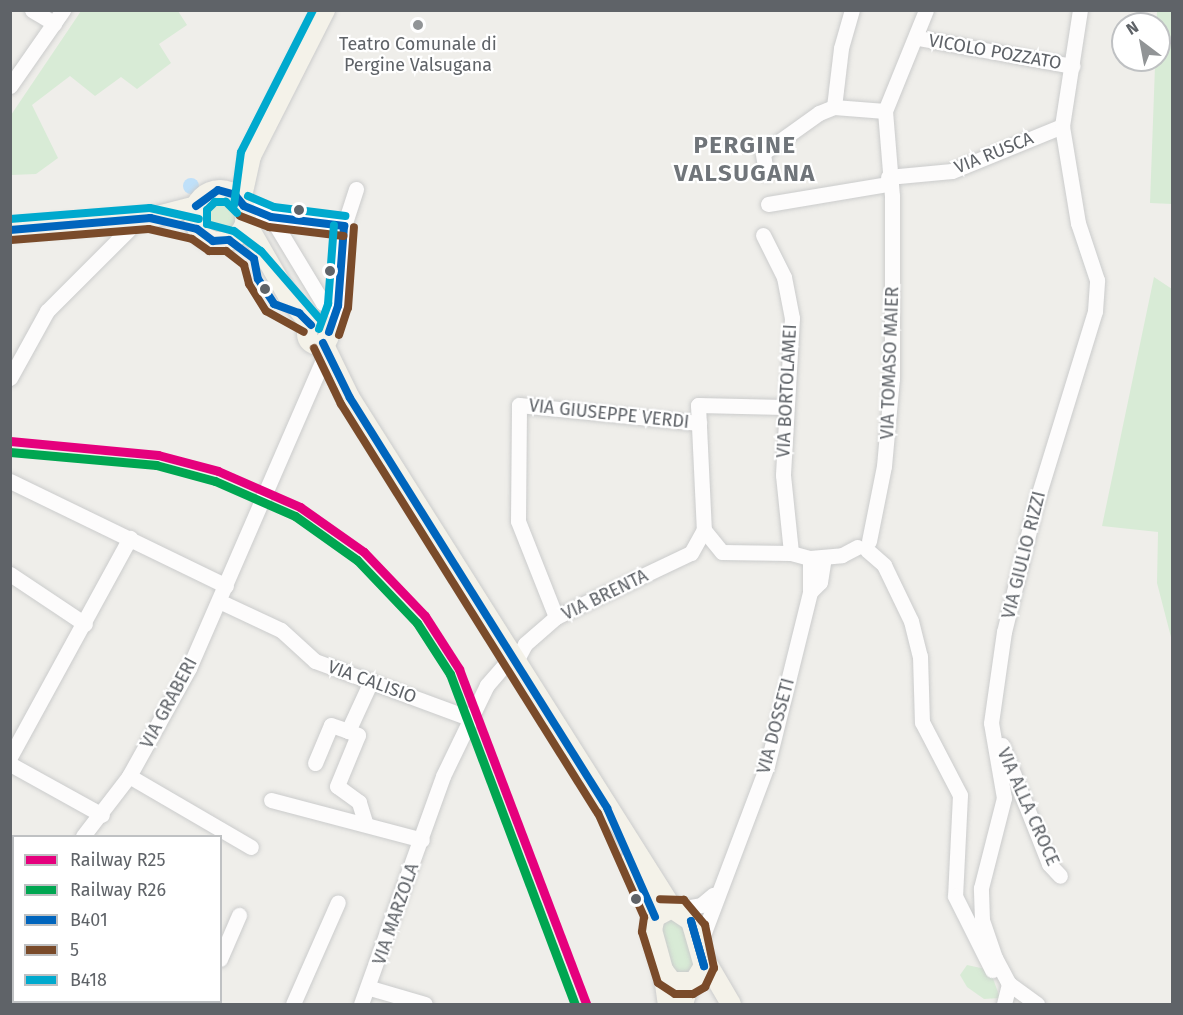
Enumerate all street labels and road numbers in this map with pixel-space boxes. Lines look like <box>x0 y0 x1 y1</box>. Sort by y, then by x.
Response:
street label: VICOLO POZZATO <box>927 30 1063 74</box>
street label: VIA RUSCA <box>951 127 1037 179</box>
street label: VIA TOMASO MAIER <box>877 286 903 440</box>
street label: VIA BORTOLAMEI <box>773 324 801 458</box>
street label: VIA GIUSEPPE VERDI <box>528 395 690 433</box>
street label: VIA GIULIO RIZZI <box>998 489 1050 621</box>
street label: VIA BRENTA <box>559 565 651 625</box>
street label: VIA GRABERI <box>136 654 202 752</box>
street label: VIA CALISIO <box>325 656 419 708</box>
street label: VIA DOSSETI <box>753 676 799 776</box>
street label: VIA ALLA CROCE <box>992 745 1064 869</box>
street label: VIA MARZOLA <box>369 860 423 968</box>

